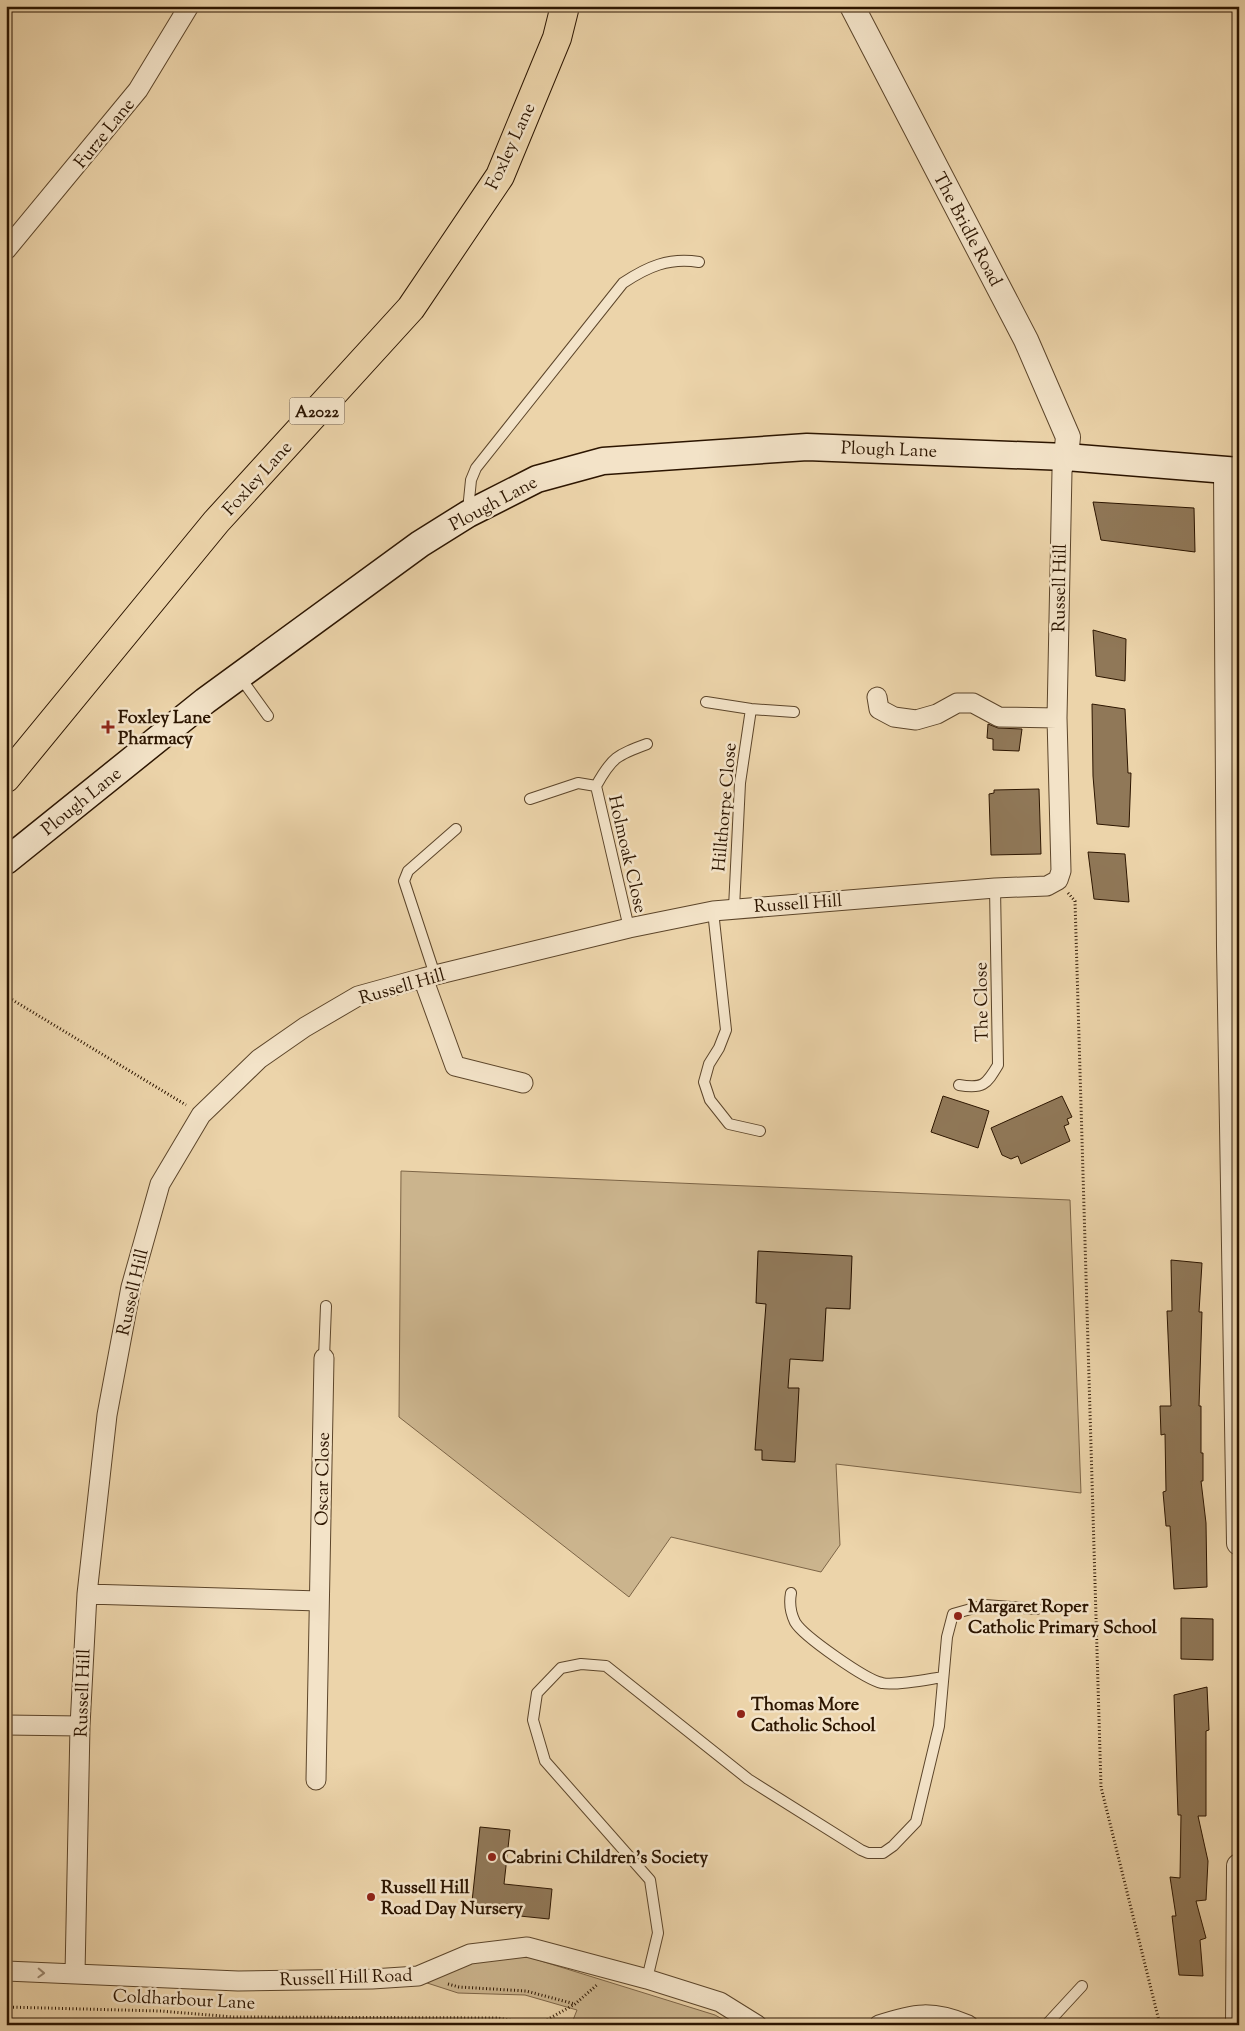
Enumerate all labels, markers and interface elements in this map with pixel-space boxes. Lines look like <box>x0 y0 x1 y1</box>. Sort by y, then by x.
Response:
street label: Furze Lane <box>69 93 142 175</box>
street label: Foxley Lane <box>480 99 543 194</box>
street label: The Bridle Road <box>925 168 1007 292</box>
road number: A2022 <box>290 398 344 424</box>
street label: Foxley Lane <box>218 436 299 523</box>
street label: Plough Lane <box>840 436 938 466</box>
street label: Plough Lane <box>445 471 543 539</box>
street label: Russell Hill <box>1047 544 1075 633</box>
place label: Foxley Lane Pharmacy <box>118 706 212 753</box>
marker: Foxley Lane Pharmacy <box>102 721 114 733</box>
street label: Hillthorpe Close <box>707 742 745 873</box>
street label: Plough Lane <box>37 762 128 843</box>
street label: Holmoak Close <box>600 793 652 916</box>
street label: Russell Hill <box>753 889 843 921</box>
street label: The Close <box>969 962 997 1042</box>
street label: Russell Hill <box>356 963 449 1013</box>
street label: Russell Hill <box>111 1246 157 1338</box>
street label: Oscar Close <box>310 1432 338 1526</box>
place label: Margaret Roper Catholic Primary School <box>968 1595 1158 1642</box>
marker: Margaret Roper Catholic Primary School <box>952 1610 964 1622</box>
street label: Russell Hill <box>69 1648 99 1738</box>
place label: Thomas More Catholic School <box>751 1693 876 1740</box>
marker: Thomas More Catholic School <box>735 1708 747 1720</box>
place label: Cabrini Children's Society <box>502 1846 708 1872</box>
marker: Cabrini Children's Society <box>486 1851 498 1863</box>
place label: Russell Hill Road Day Nursery <box>381 1876 523 1923</box>
marker: Russell Hill Road Day Nursery <box>365 1891 377 1903</box>
street label: Russell Hill Road <box>279 1964 413 1994</box>
one-way arrow <box>37 1967 45 1978</box>
street label: Coldharbour Lane <box>112 1984 256 2018</box>

